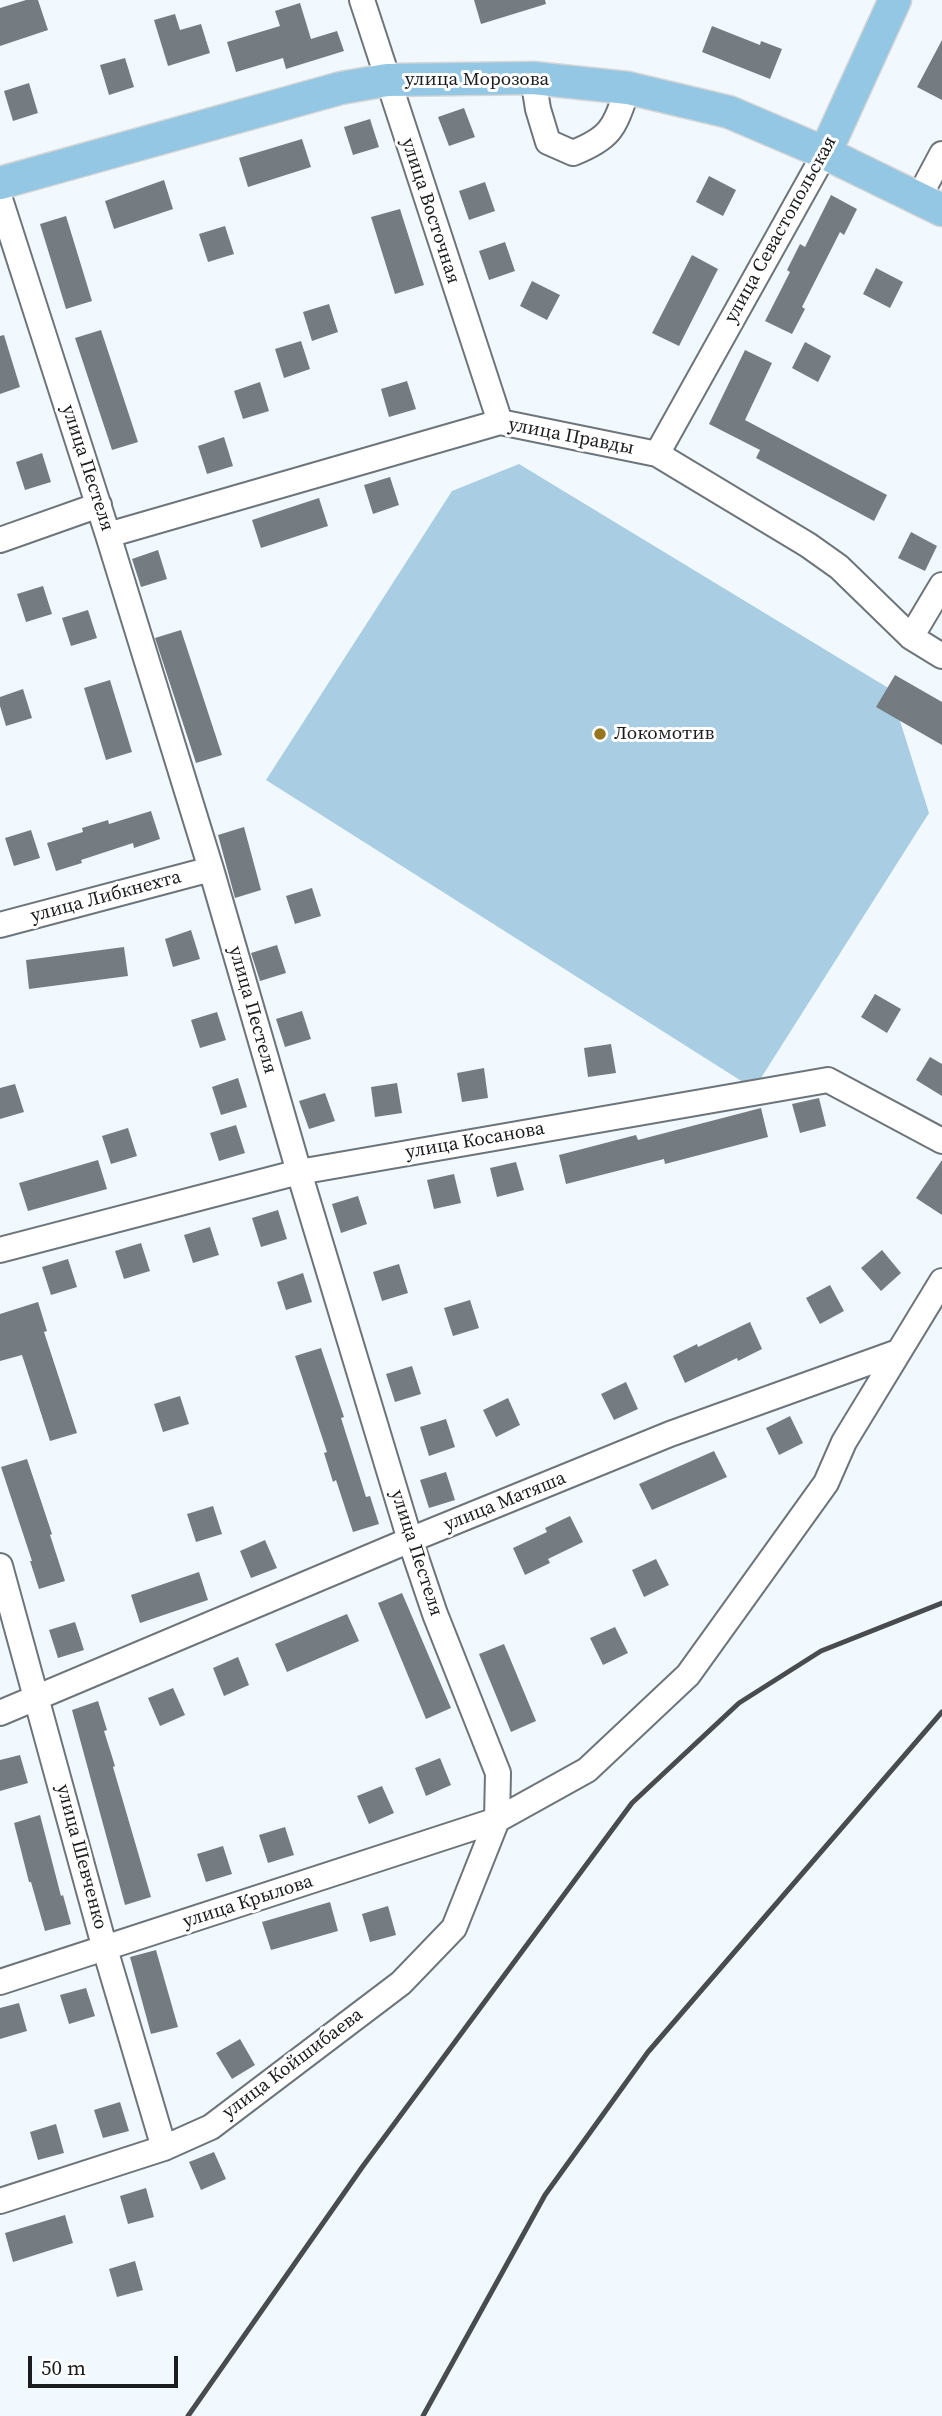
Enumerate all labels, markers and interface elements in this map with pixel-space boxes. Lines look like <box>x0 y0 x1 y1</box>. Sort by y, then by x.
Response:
street label: улица Морозова <box>405 69 549 91</box>
street label: улица Севастопольская <box>720 132 842 328</box>
street label: улица Восточная <box>396 135 464 287</box>
street label: улица Пестеля <box>56 402 118 534</box>
street label: улица Правды <box>506 414 636 460</box>
place label: Локомотив <box>614 723 714 745</box>
marker: Локомотив <box>592 726 608 742</box>
street label: улица Либкнехта <box>28 866 184 928</box>
street label: улица Пестеля <box>223 944 281 1076</box>
street label: улица Косанова <box>404 1118 546 1164</box>
street label: улица Матяша <box>441 1467 569 1537</box>
street label: улица Пестеля <box>385 1487 447 1619</box>
street label: улица Шевченко <box>51 1782 111 1932</box>
street label: улица Крылова <box>180 1870 316 1934</box>
street label: улица Койшибаева <box>218 2004 368 2124</box>
scale bar <box>32 2342 182 2386</box>
text: 50 m <box>41 2353 86 2382</box>

